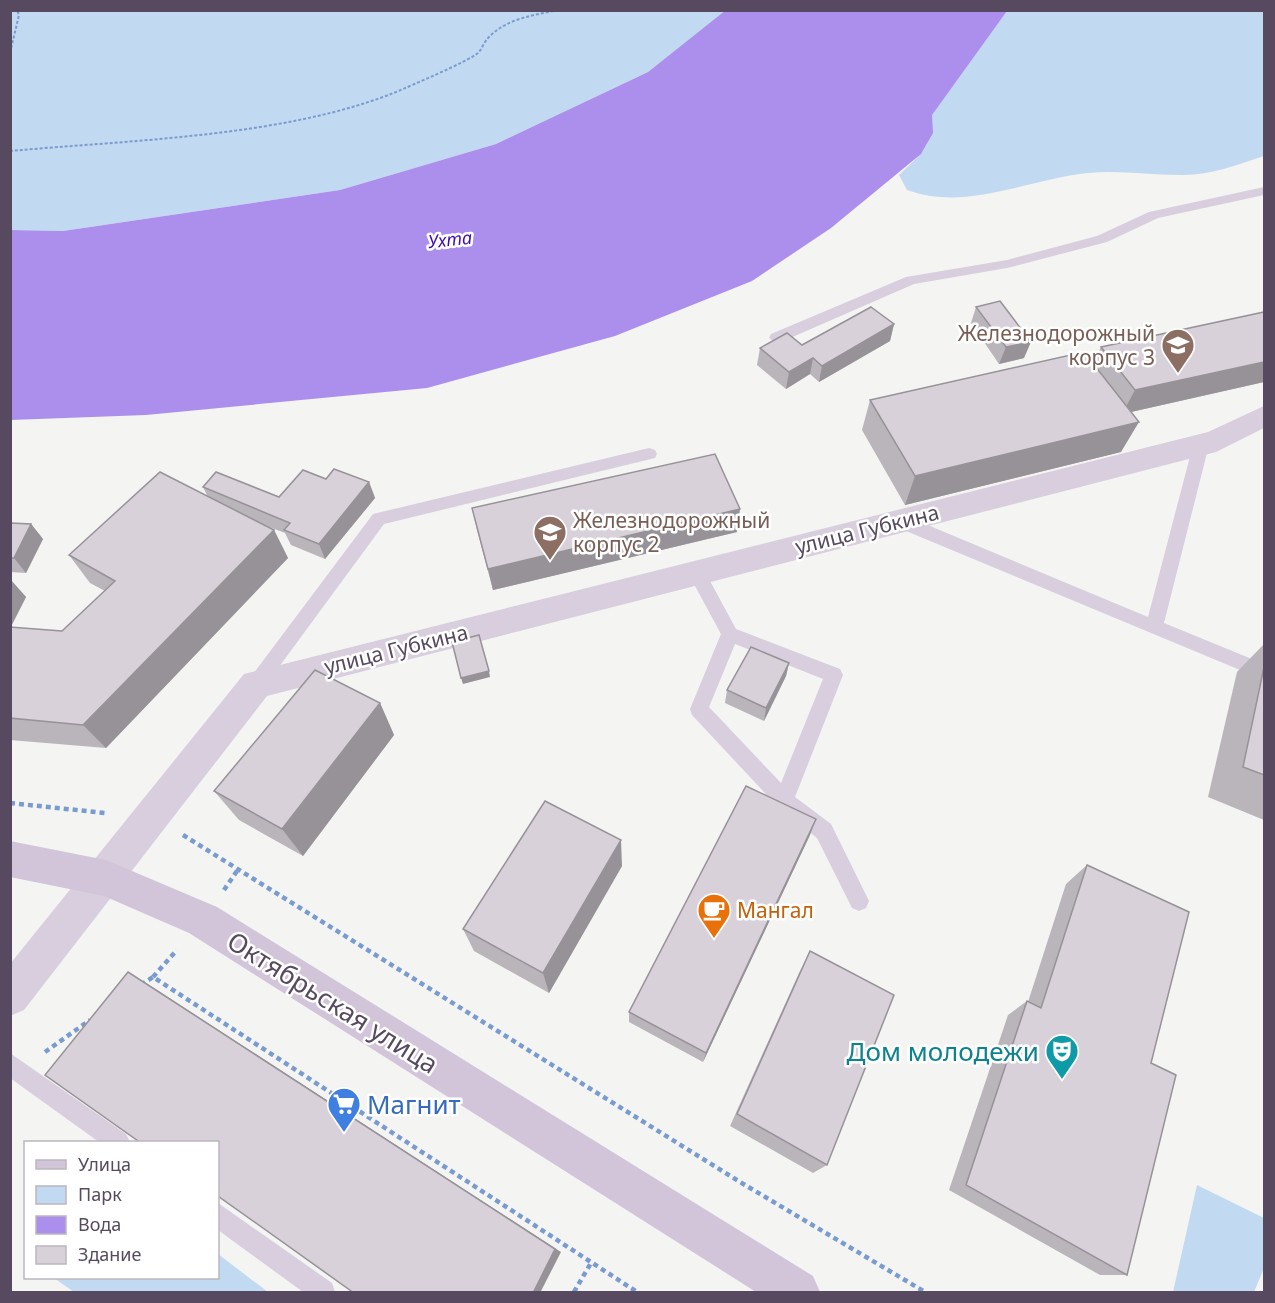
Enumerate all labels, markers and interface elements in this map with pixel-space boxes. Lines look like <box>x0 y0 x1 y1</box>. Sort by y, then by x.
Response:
water label: Ухта <box>427 225 473 253</box>
place label: Железнодорожный корпус 3 <box>958 319 1155 371</box>
school or university icon: Железнодорожный корпус 3 <box>1160 327 1196 374</box>
street label: улица Губкина <box>792 498 942 560</box>
place label: Железнодорожный корпус 2 <box>573 506 770 558</box>
school or university icon: Железнодорожный корпус 2 <box>532 514 568 561</box>
street label: улица Губкина <box>321 618 471 680</box>
cafe icon: Мангал <box>696 892 732 939</box>
place label: Мангал <box>737 896 814 924</box>
street label: Октябрьская улица <box>221 923 445 1081</box>
place label: Дом молодежи <box>847 1033 1039 1069</box>
theatre icon: Дом молодежи <box>1044 1033 1080 1080</box>
supermarket icon: Магнит <box>326 1086 362 1133</box>
place label: Магнит <box>367 1086 461 1122</box>
legend <box>24 1141 219 1279</box>
text: Улица <box>78 1152 131 1176</box>
text: Парк <box>78 1182 122 1206</box>
text: Вода <box>78 1212 121 1236</box>
text: Здание <box>78 1242 142 1266</box>

